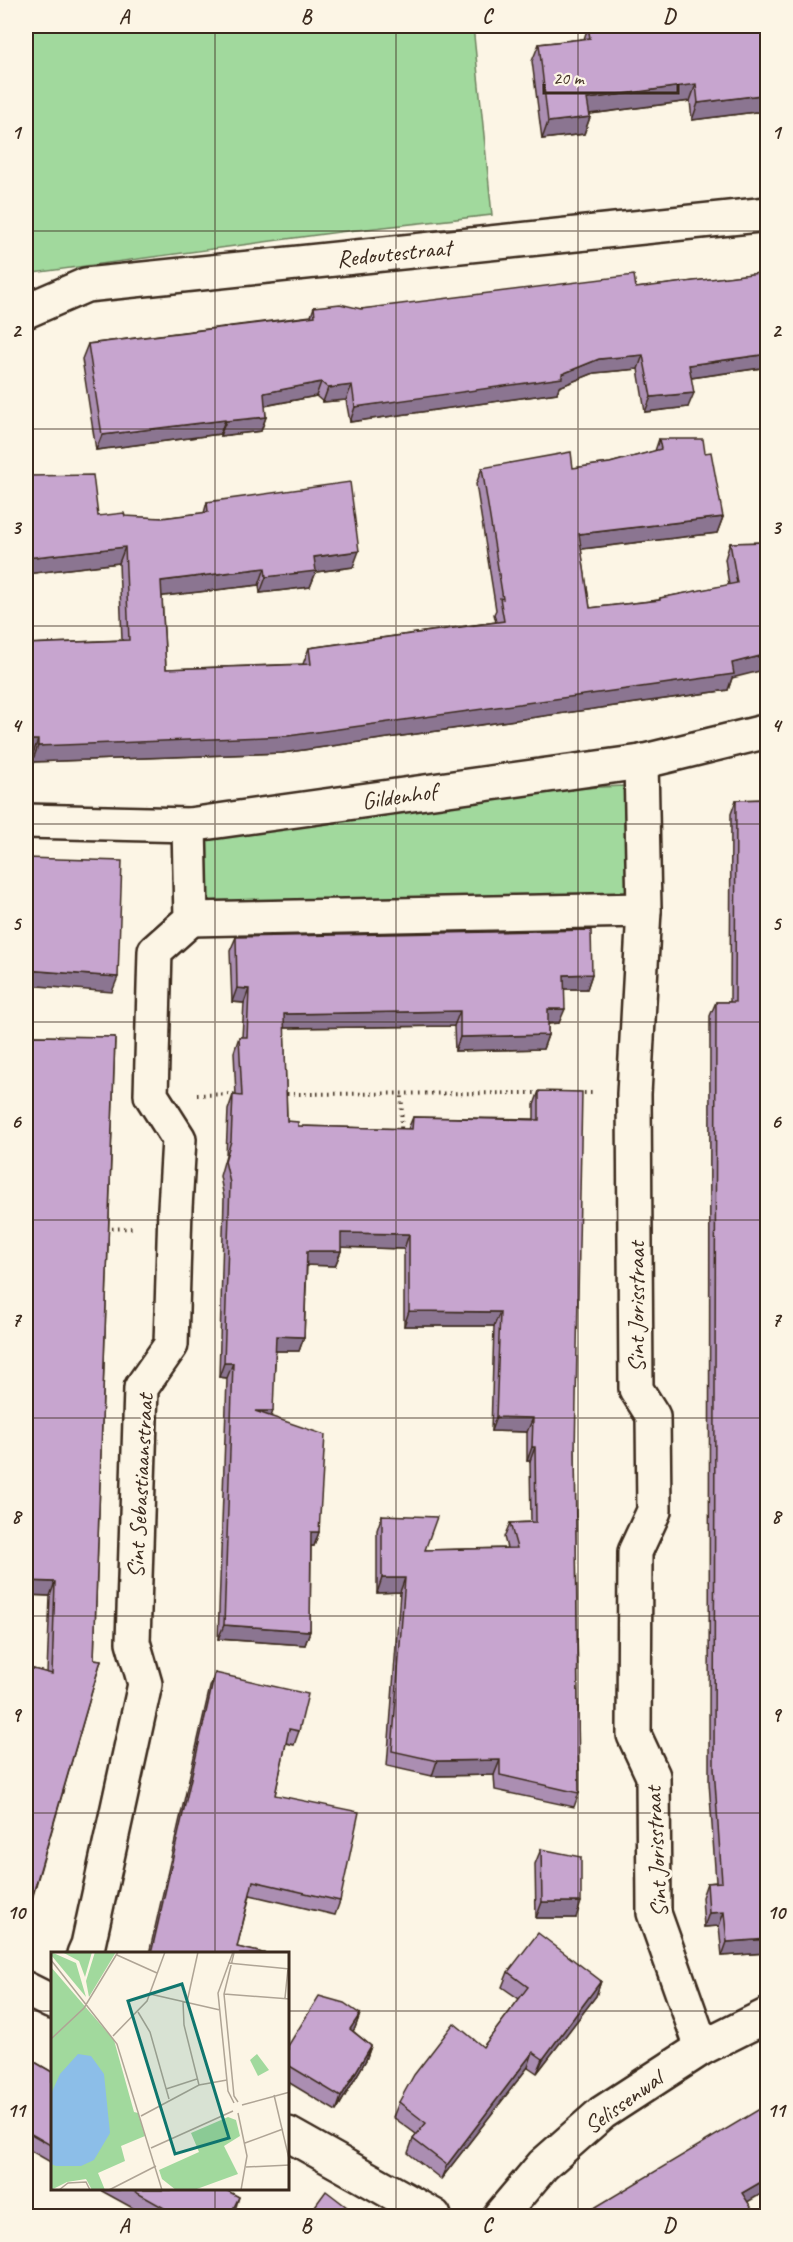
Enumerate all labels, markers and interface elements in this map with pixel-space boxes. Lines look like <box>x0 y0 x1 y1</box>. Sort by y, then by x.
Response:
text: A <box>119 4 131 29</box>
text: B <box>301 4 313 29</box>
text: C <box>482 4 494 29</box>
text: D <box>663 4 677 29</box>
scale bar <box>544 57 678 95</box>
text: 20 m <box>553 67 586 89</box>
text: 1 <box>12 120 23 145</box>
text: 1 <box>772 120 783 145</box>
street label: Redoutestraat <box>335 232 456 274</box>
text: 2 <box>12 318 23 343</box>
text: 2 <box>772 318 783 343</box>
text: 3 <box>12 515 23 540</box>
text: 3 <box>772 515 783 540</box>
text: 4 <box>12 713 24 738</box>
text: 4 <box>772 713 784 738</box>
street label: Gildenhof <box>360 775 443 816</box>
text: 5 <box>12 911 23 936</box>
text: 5 <box>772 911 783 936</box>
text: 6 <box>11 1109 22 1134</box>
text: 6 <box>771 1109 782 1134</box>
street label: Sint Jorisstraat <box>621 1239 651 1373</box>
text: 7 <box>12 1307 23 1332</box>
text: 7 <box>772 1307 783 1332</box>
street label: Sint Sebastiaanstraat <box>120 1391 160 1579</box>
text: 8 <box>12 1504 24 1529</box>
text: 8 <box>772 1504 784 1529</box>
text: 9 <box>12 1702 23 1727</box>
text: 9 <box>772 1702 783 1727</box>
street label: Sint Jorisstraat <box>637 1784 674 1918</box>
text: 10 <box>7 1900 27 1925</box>
text: 10 <box>767 1900 787 1925</box>
inset map <box>51 1952 290 2191</box>
street label: Selissenwal <box>578 2061 671 2140</box>
text: 11 <box>7 2098 27 2123</box>
text: 11 <box>767 2098 787 2123</box>
text: A <box>119 2213 131 2238</box>
text: B <box>301 2213 313 2238</box>
text: C <box>482 2213 494 2238</box>
text: D <box>663 2213 677 2238</box>

